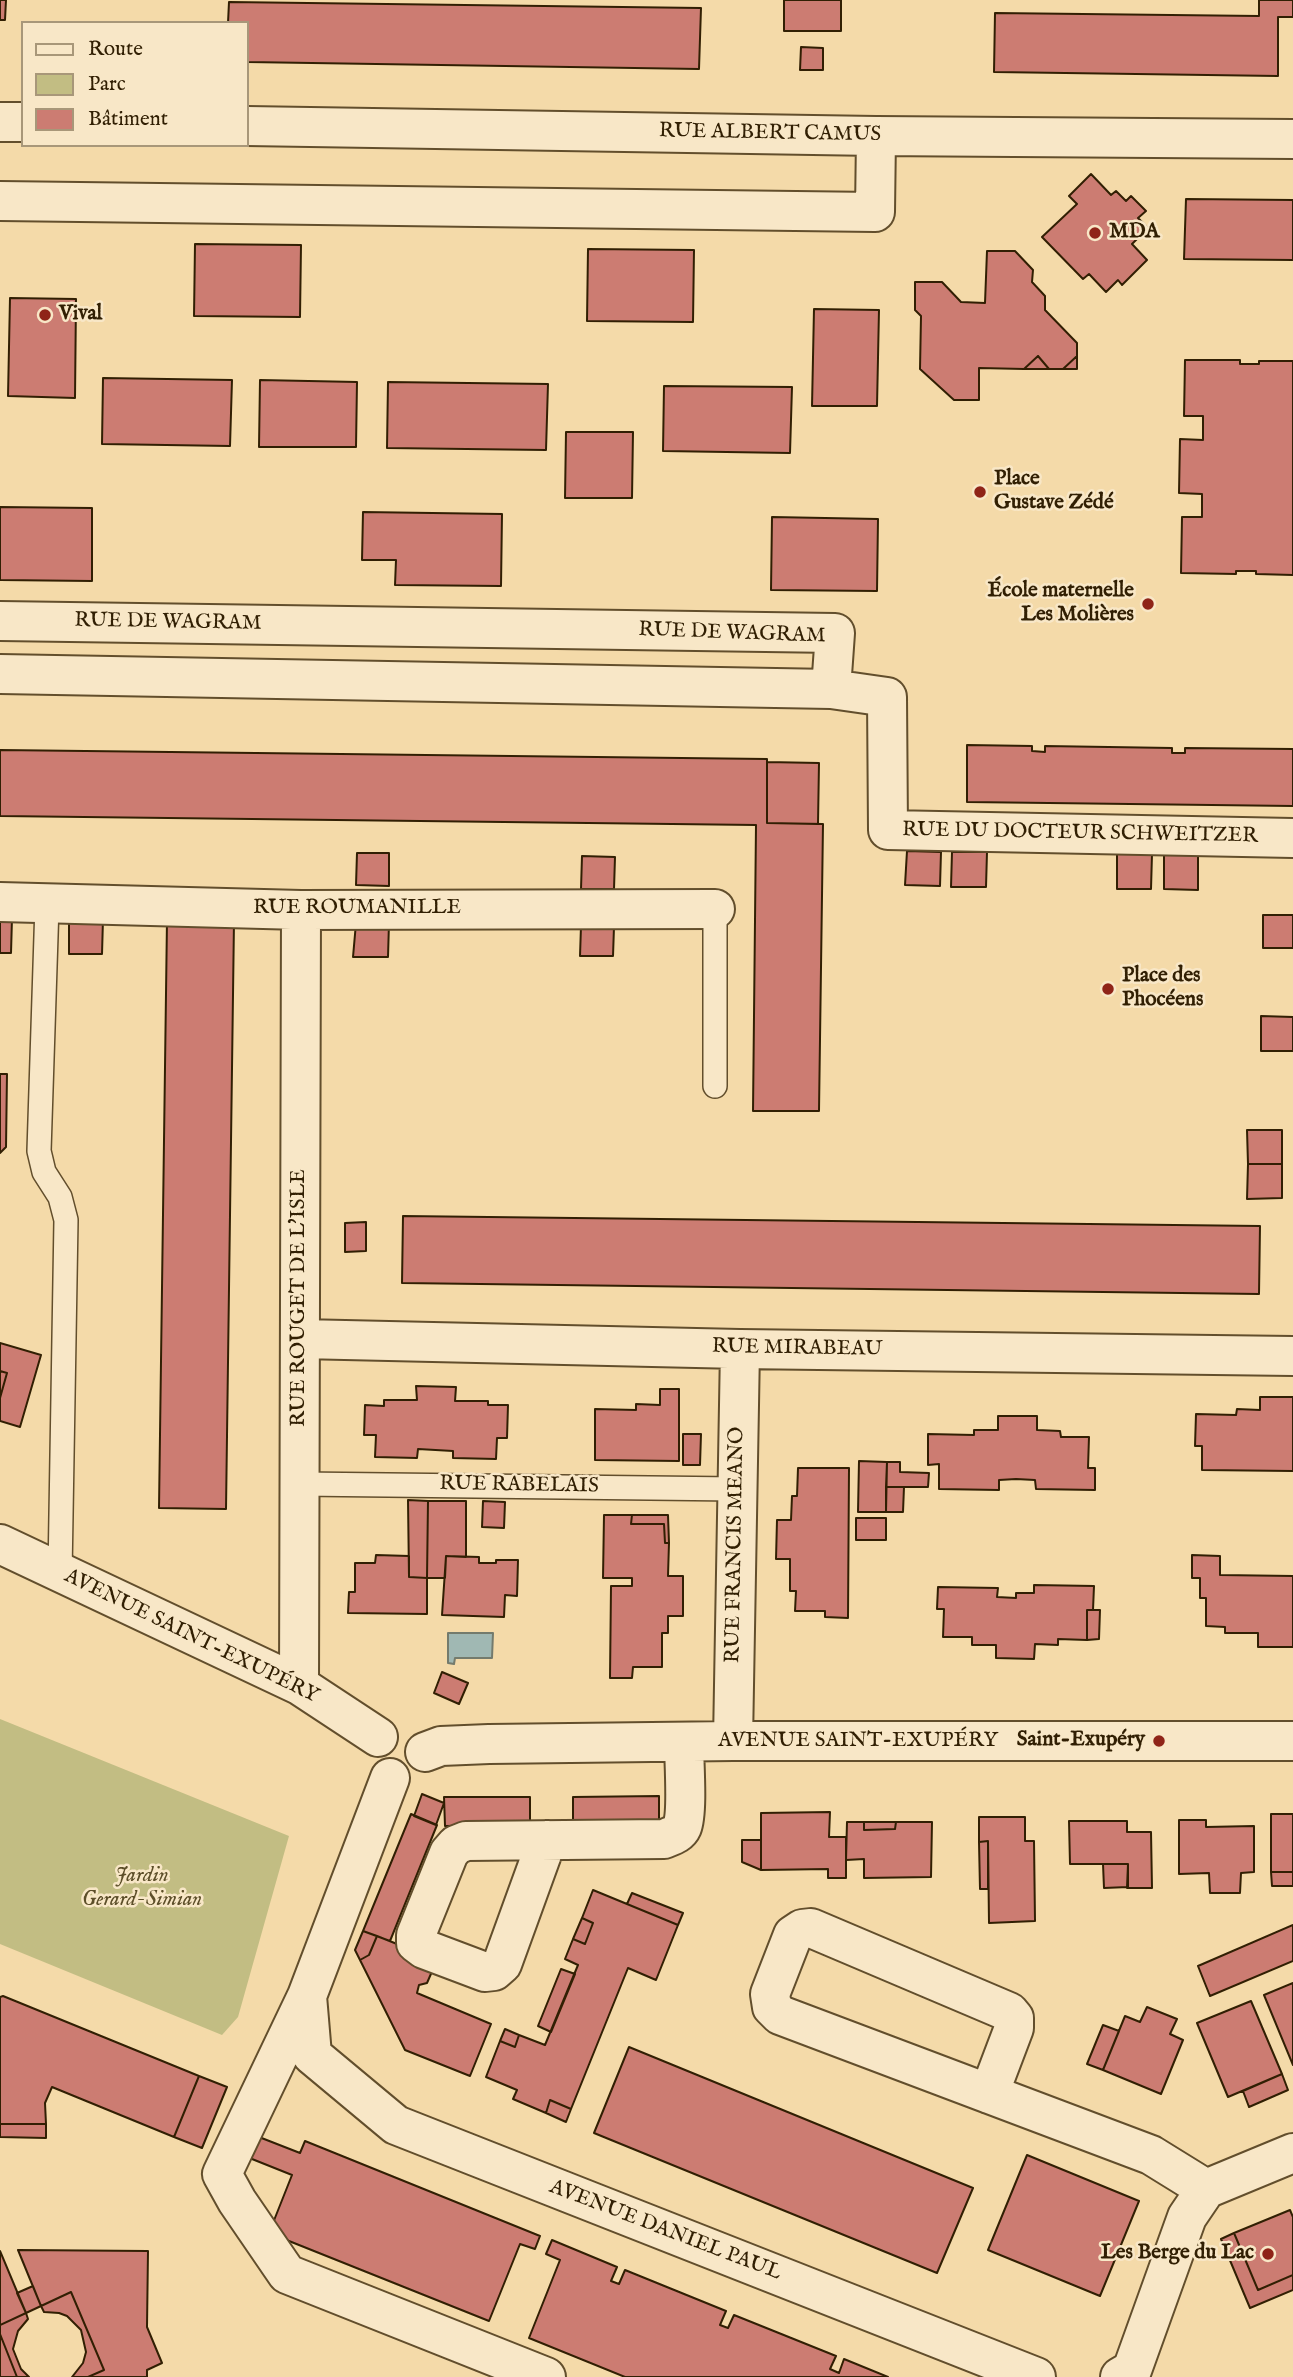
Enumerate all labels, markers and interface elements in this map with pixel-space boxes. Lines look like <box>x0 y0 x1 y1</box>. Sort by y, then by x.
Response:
legend <box>21 21 248 147</box>
text: Route <box>88 36 143 63</box>
text: Parc <box>88 71 126 98</box>
text: Bâtiment <box>88 106 168 133</box>
street label: RUE ALBERT CAMUS <box>659 119 881 149</box>
place label: MDA <box>1109 220 1159 246</box>
marker: MDA <box>1087 225 1103 241</box>
place label: Vival <box>59 302 102 328</box>
marker: Vival <box>37 307 53 323</box>
place label: Place Gustave Zédé <box>994 467 1114 517</box>
marker: Place Gustave Zédé <box>972 484 988 500</box>
place label: École maternelle Les Molières <box>988 579 1134 629</box>
marker: École maternelle Les Molières <box>1140 596 1156 612</box>
street label: RUE DE WAGRAM <box>74 609 262 637</box>
street label: RUE DE WAGRAM <box>638 618 826 650</box>
street label: RUE DU DOCTEUR SCHWEITZER <box>902 818 1258 850</box>
street label: RUE ROUMANILLE <box>253 896 461 922</box>
place label: Place des Phocéens <box>1122 964 1203 1014</box>
marker: Place des Phocéens <box>1100 981 1116 997</box>
street label: RUE ROUGET DE L'ISLE <box>287 1169 313 1427</box>
street label: RUE MIRABEAU <box>712 1335 882 1363</box>
street label: RUE FRANCIS MEANO <box>721 1426 751 1664</box>
street label: RUE RABELAIS <box>439 1472 599 1500</box>
street label: AVENUE SAINT-EXUPÉRY <box>60 1564 322 1710</box>
place label: Saint-Exupéry <box>1017 1728 1145 1754</box>
street label: AVENUE SAINT-EXUPÉRY <box>718 1729 998 1755</box>
marker: Saint-Exupéry <box>1151 1733 1167 1749</box>
park label: Jardin Gerard-Simian <box>82 1864 202 1914</box>
street label: AVENUE DANIEL PAUL <box>546 2175 784 2287</box>
place label: Les Berge du Lac <box>1101 2241 1254 2267</box>
marker: Les Berge du Lac <box>1260 2246 1276 2262</box>

